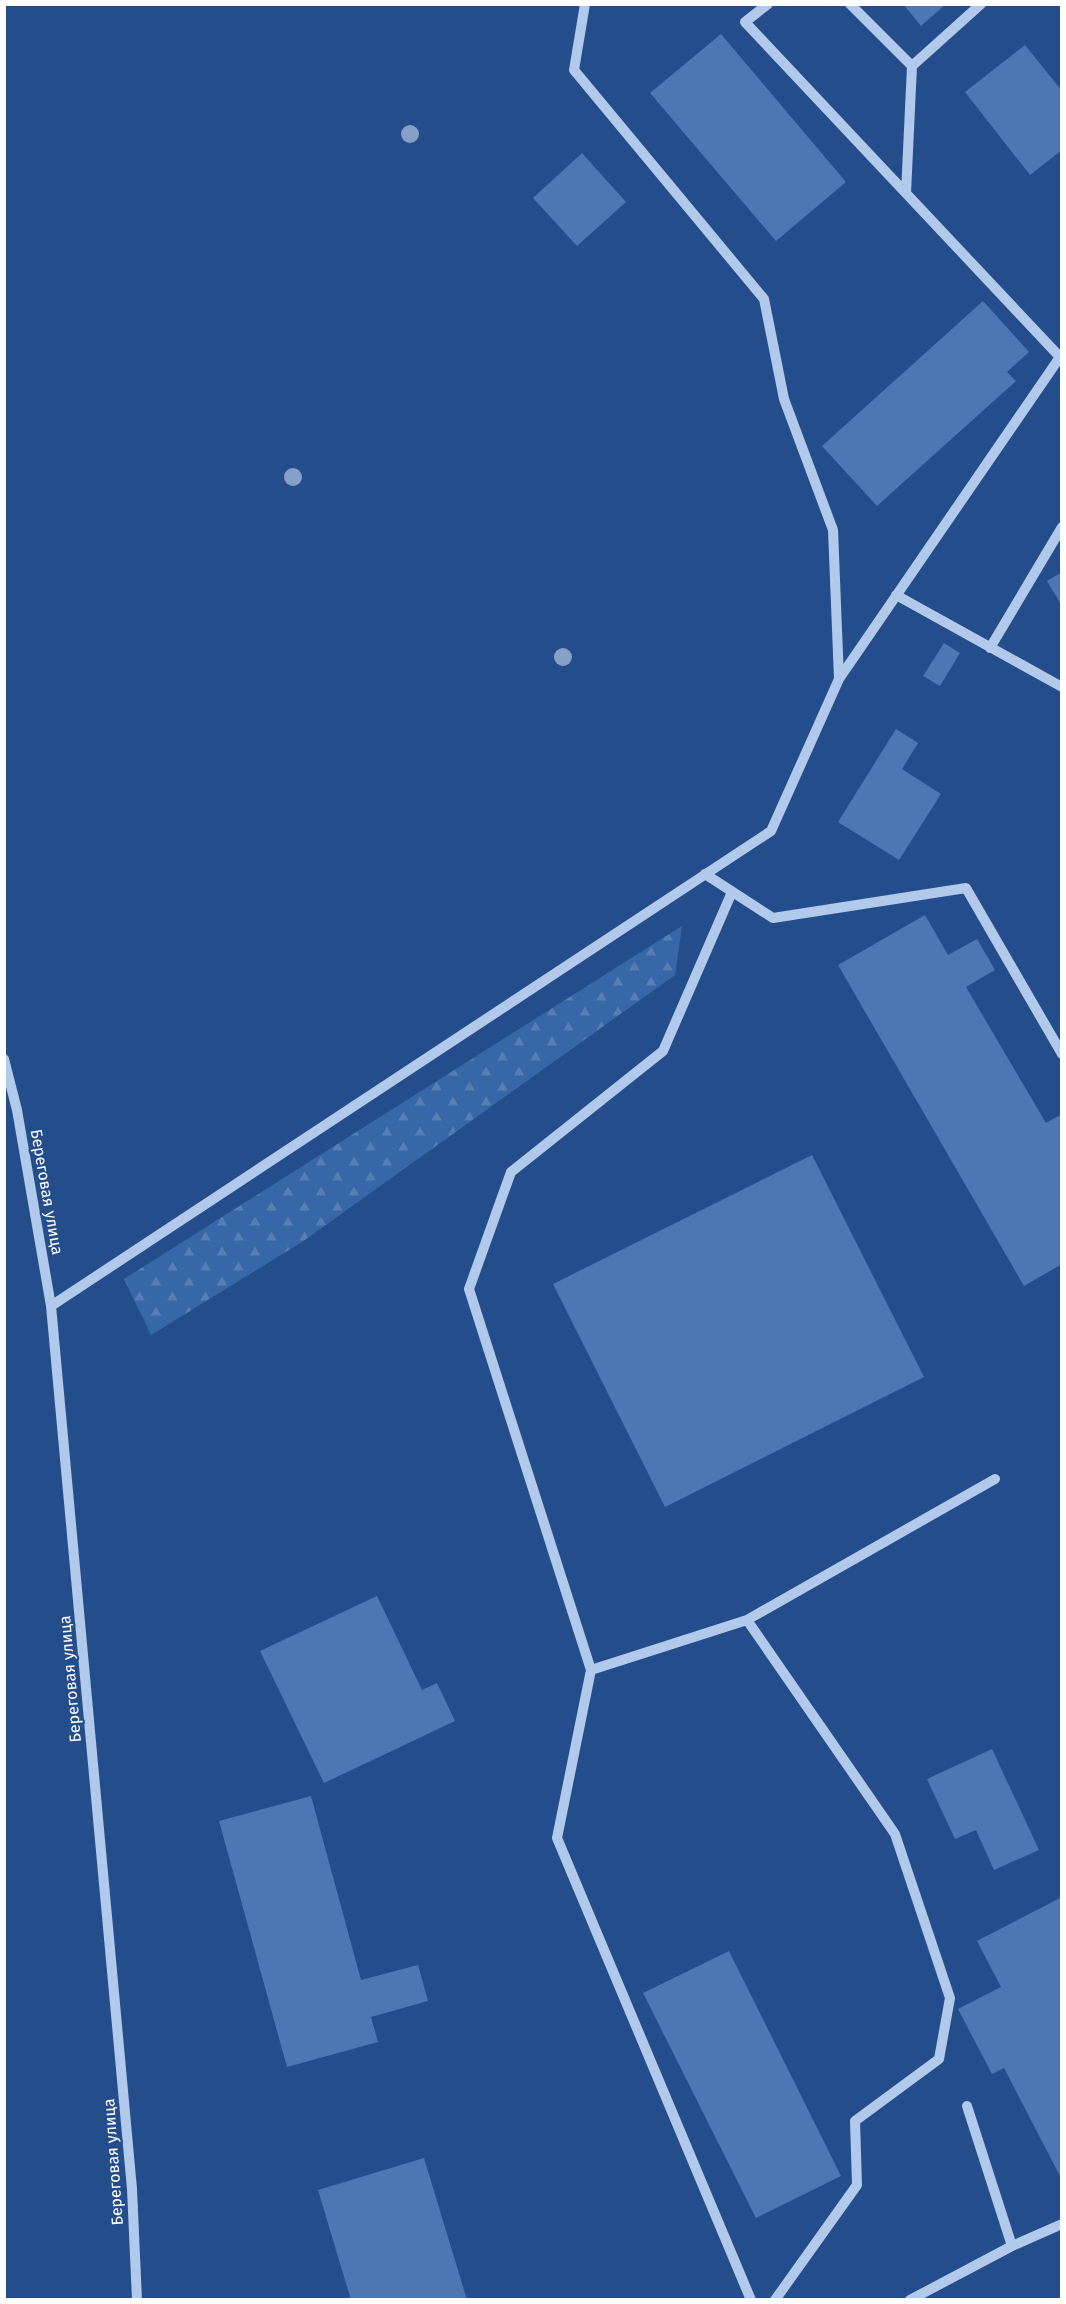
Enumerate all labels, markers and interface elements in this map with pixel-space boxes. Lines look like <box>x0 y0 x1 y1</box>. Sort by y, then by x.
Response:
street label: Береговая улица <box>27 1128 67 1256</box>
street label: Береговая улица <box>55 1615 85 1743</box>
street label: Береговая улица <box>99 2098 127 2226</box>

